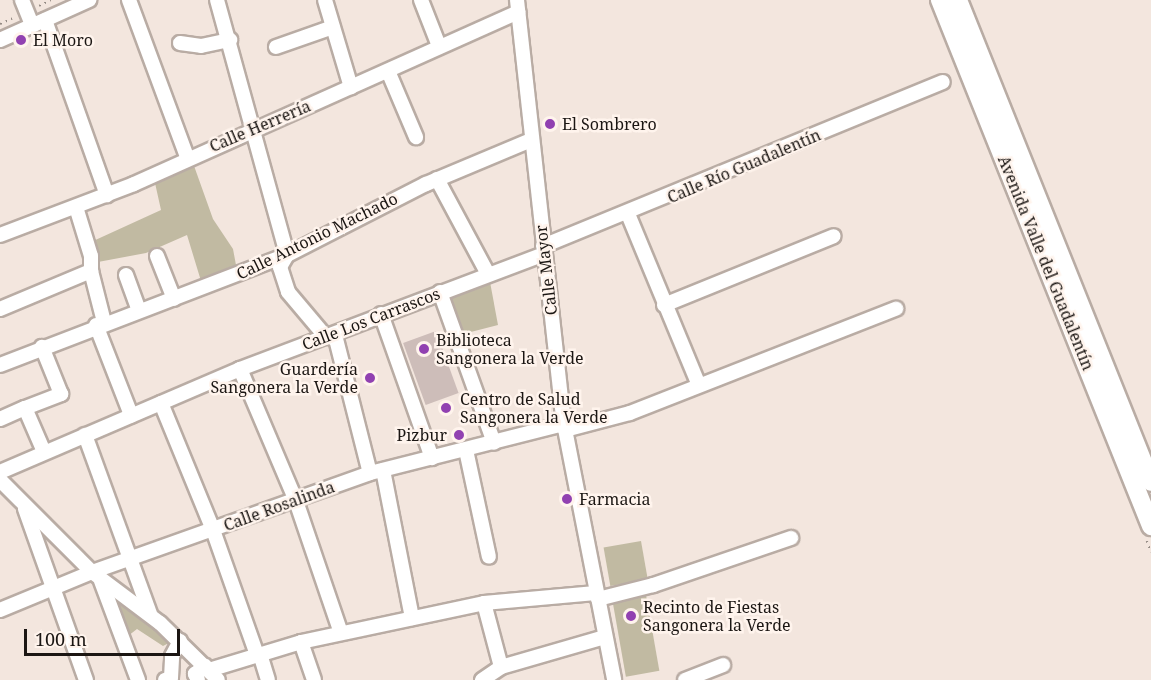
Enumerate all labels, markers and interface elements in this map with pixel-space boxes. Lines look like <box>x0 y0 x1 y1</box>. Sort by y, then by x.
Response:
place label: El Moro <box>33 30 93 50</box>
marker: El Moro <box>14 33 28 47</box>
street label: Calle Herrería <box>207 96 313 156</box>
place label: El Sombrero <box>562 114 657 134</box>
marker: El Sombrero <box>543 117 557 131</box>
street label: Calle Río Guadalentín <box>664 125 824 207</box>
street label: Avenida Valle del Guadalentín <box>994 153 1098 373</box>
street label: Calle Antonio Machado <box>233 189 401 283</box>
street label: Calle Mayor <box>531 224 561 316</box>
street label: Calle Los Carrascos <box>299 284 443 354</box>
place label: Biblioteca Sangonera la Verde <box>436 330 584 368</box>
marker: Biblioteca Sangonera la Verde <box>417 342 431 356</box>
place label: Guardería Sangonera la Verde <box>210 359 358 397</box>
marker: Guardería Sangonera la Verde <box>363 371 377 385</box>
place label: Centro de Salud Sangonera la Verde <box>460 389 608 427</box>
marker: Centro de Salud Sangonera la Verde <box>437 399 455 417</box>
place label: Pizbur <box>397 425 447 445</box>
marker: Pizbur <box>452 428 466 442</box>
street label: Calle Rosalinda <box>221 477 337 535</box>
place label: Farmacia <box>579 489 650 509</box>
marker: Farmacia <box>560 492 574 506</box>
place label: Recinto de Fiestas Sangonera la Verde <box>643 597 791 635</box>
marker: Recinto de Fiestas Sangonera la Verde <box>624 609 638 623</box>
scale bar <box>27 617 183 655</box>
text: 100 m <box>35 627 87 651</box>

